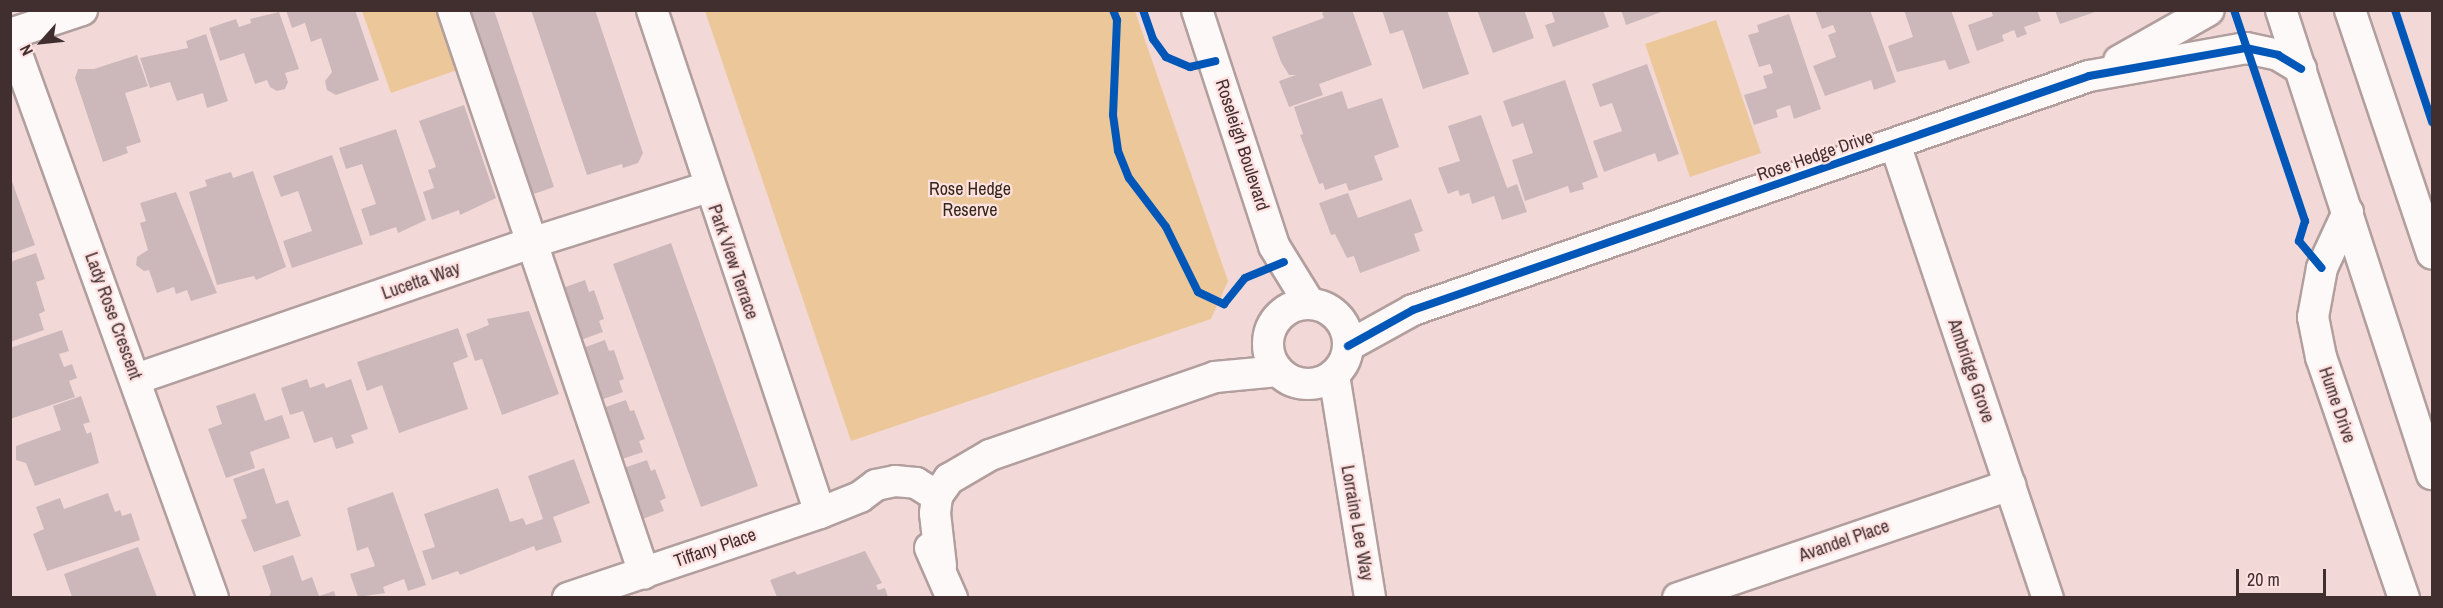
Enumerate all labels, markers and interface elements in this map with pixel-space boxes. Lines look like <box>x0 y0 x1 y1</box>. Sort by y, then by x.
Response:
north arrow <box>12 12 72 72</box>
text: N <box>14 41 38 59</box>
street label: Roseleigh Boulevard <box>1211 77 1273 213</box>
street label: Rose Hedge Drive <box>1754 126 1876 186</box>
park label: Rose Hedge Reserve <box>929 179 1011 222</box>
street label: Park View Terrace <box>703 202 763 322</box>
street label: Lady Rose Crescent <box>80 249 146 383</box>
street label: Lucetta Way <box>379 258 463 304</box>
street label: Ambridge Grove <box>1943 316 1999 426</box>
street label: Hume Drive <box>2314 364 2360 446</box>
street label: Lorraine Lee Way <box>1336 464 1378 582</box>
street label: Avandel Place <box>1796 515 1892 567</box>
street label: Tiffany Place <box>671 524 759 572</box>
scale bar <box>2239 557 2329 595</box>
text: 20 m <box>2247 567 2280 592</box>

